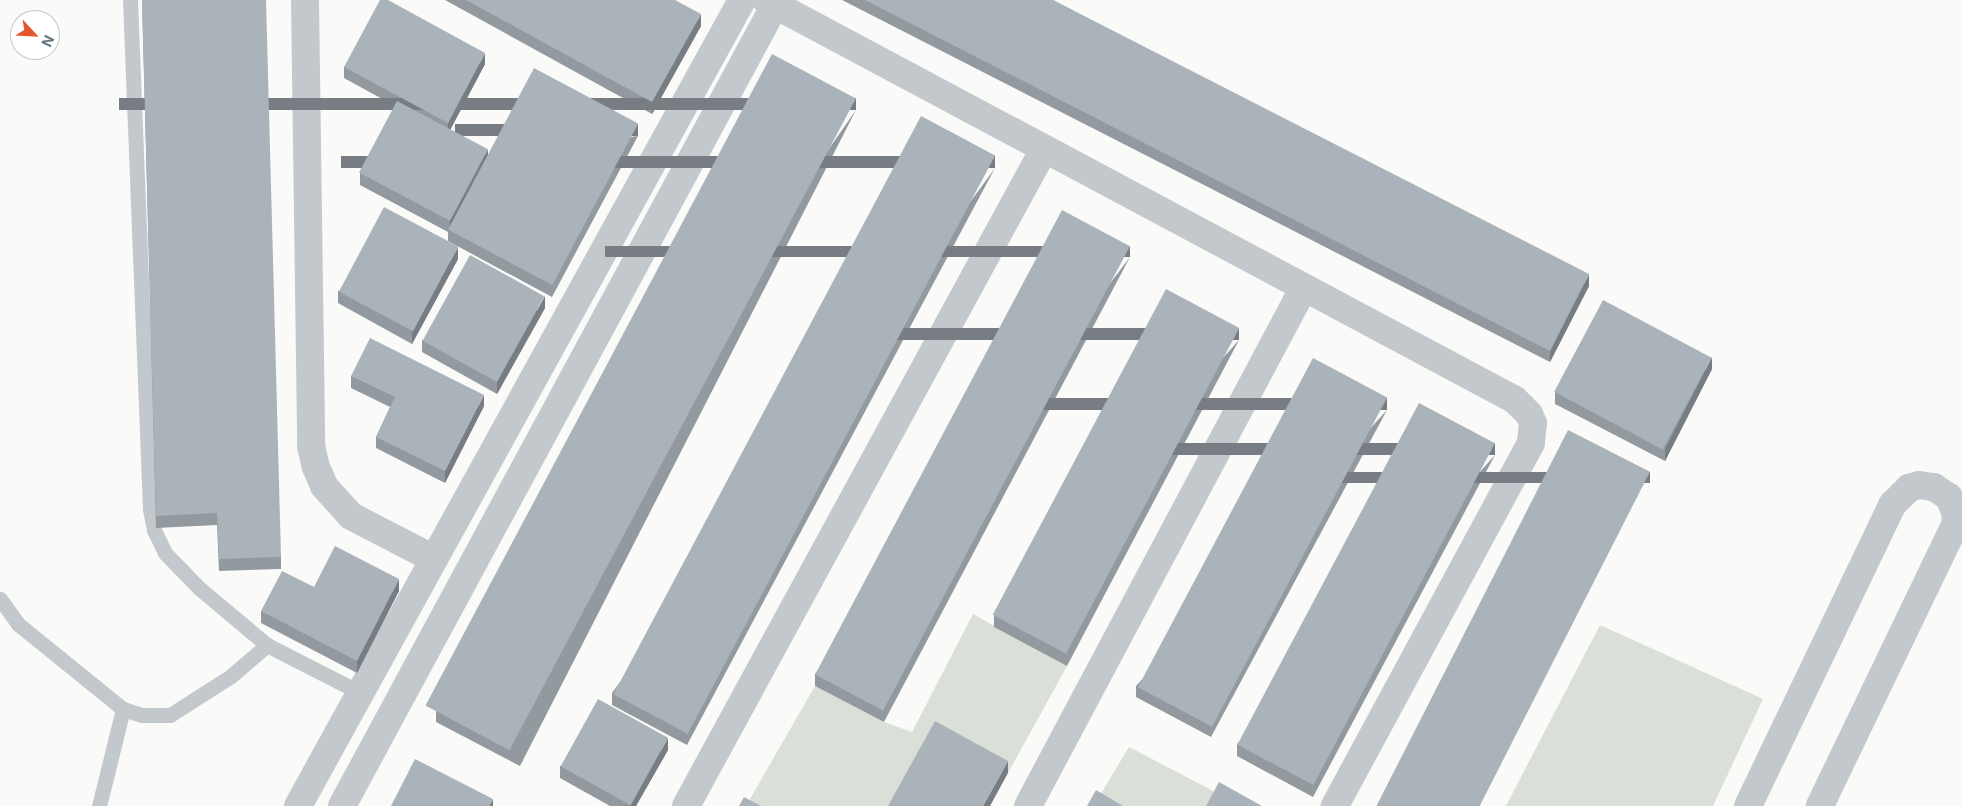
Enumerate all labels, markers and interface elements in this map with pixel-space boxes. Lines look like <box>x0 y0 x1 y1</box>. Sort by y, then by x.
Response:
north arrow <box>10 10 60 60</box>
text: N <box>38 33 58 50</box>

